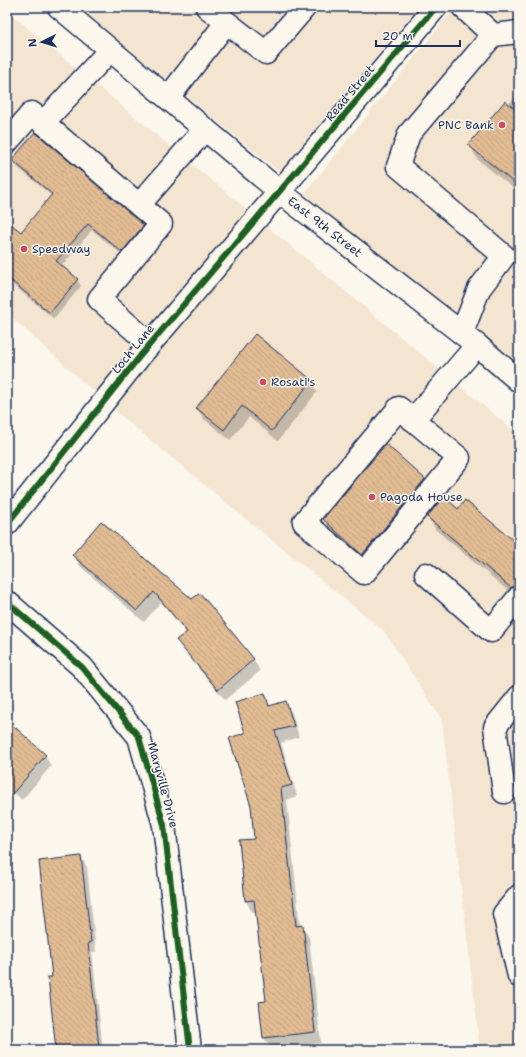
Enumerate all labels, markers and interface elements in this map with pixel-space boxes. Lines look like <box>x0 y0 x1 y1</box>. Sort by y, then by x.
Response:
north arrow <box>22 22 62 62</box>
scale bar <box>376 22 460 48</box>
text: 20 m <box>382 28 413 44</box>
text: N <box>25 38 40 48</box>
street label: Read Street <box>322 61 378 125</box>
place label: PNC Bank <box>438 117 494 133</box>
marker: PNC Bank <box>497 120 507 130</box>
street label: East 9th Street <box>284 193 365 261</box>
place label: Speedway <box>32 241 91 257</box>
marker: Speedway <box>19 244 29 254</box>
street label: Loch Lane <box>108 321 158 377</box>
place label: Rosati's <box>271 374 315 390</box>
marker: Rosati's <box>258 377 268 387</box>
place label: Pagoda House <box>380 489 463 505</box>
marker: Pagoda House <box>367 492 377 502</box>
street label: Maryville Drive <box>144 740 182 830</box>

